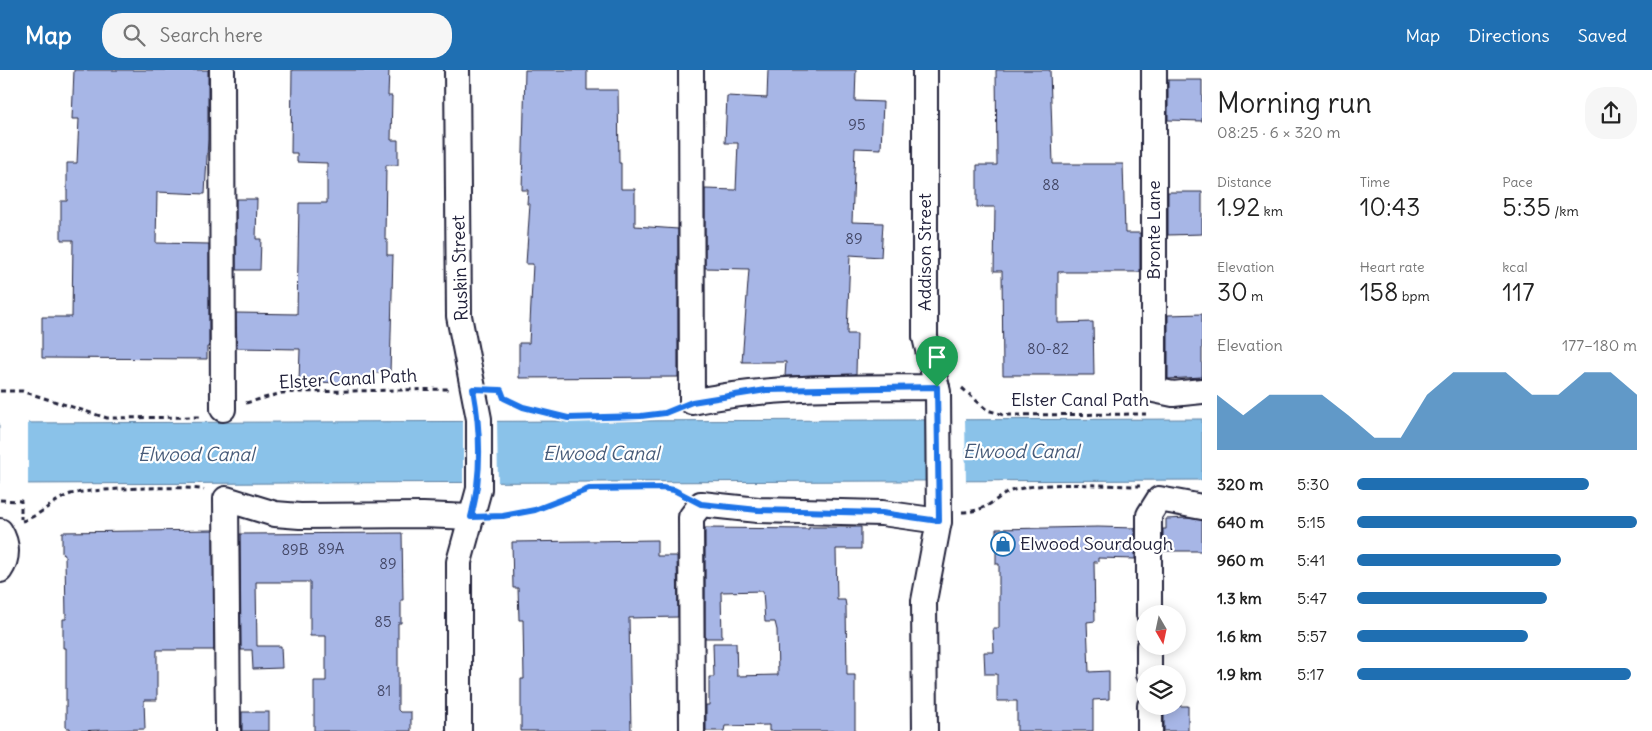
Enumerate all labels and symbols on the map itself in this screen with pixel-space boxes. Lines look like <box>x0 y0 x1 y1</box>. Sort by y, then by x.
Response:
house number: 95 <box>848 115 866 134</box>
house number: 88 <box>1042 175 1060 194</box>
street label: Bronte Lane <box>1142 180 1165 280</box>
street label: Addison Street <box>913 193 936 311</box>
street label: Ruskin Street <box>446 215 473 321</box>
house number: 89 <box>845 229 863 248</box>
pin <box>916 336 958 387</box>
house number: 80-82 <box>1027 339 1069 358</box>
street label: Elster Canal Path <box>278 363 418 394</box>
street label: Elster Canal Path <box>1011 388 1149 411</box>
water label: Elwood Canal <box>963 439 1082 463</box>
water label: Elwood Canal <box>543 441 662 465</box>
water label: Elwood Canal <box>138 442 257 466</box>
shop icon: Elwood Sourdough <box>990 531 1016 557</box>
place label: Elwood Sourdough <box>1020 532 1173 555</box>
house number: 89A <box>318 539 345 558</box>
house number: 89B <box>281 540 309 559</box>
house number: 89 <box>379 554 397 573</box>
north arrow <box>1136 605 1186 655</box>
house number: 85 <box>374 612 392 631</box>
house number: 81 <box>377 681 391 700</box>

